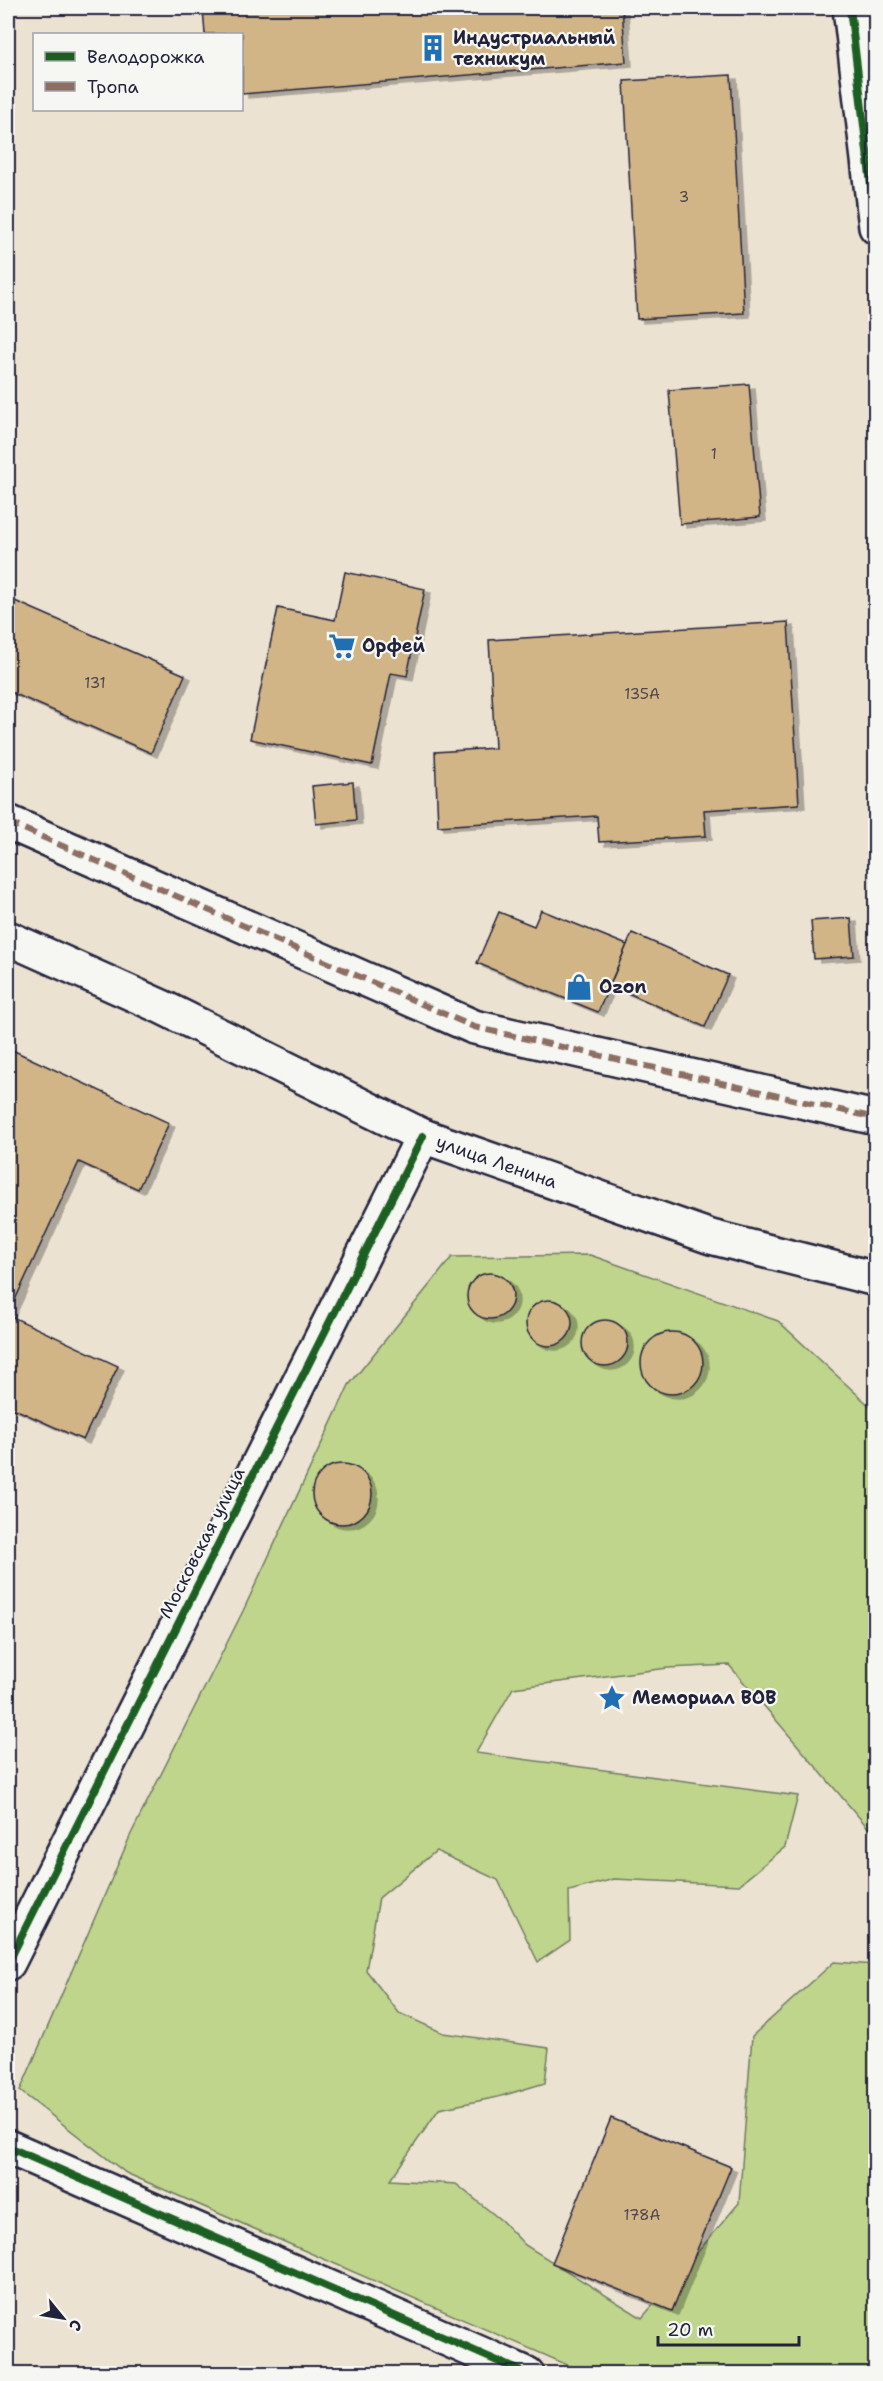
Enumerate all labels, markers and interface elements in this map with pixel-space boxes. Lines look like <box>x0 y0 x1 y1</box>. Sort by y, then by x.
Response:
place label: Индустриальный техникум <box>453 26 616 71</box>
legend <box>33 33 243 111</box>
building icon: Индустриальный техникум <box>418 33 448 63</box>
text: Велодорожка <box>87 45 205 69</box>
text: Тропа <box>87 75 139 99</box>
house number: 3 <box>679 187 689 207</box>
house number: 1 <box>711 444 717 464</box>
supermarket icon: Орфей <box>327 631 357 661</box>
place label: Орфей <box>362 634 425 658</box>
house number: 131 <box>84 673 106 693</box>
house number: 135А <box>624 684 660 704</box>
shop icon: Ozon <box>564 972 594 1002</box>
place label: Ozon <box>599 975 646 999</box>
street label: улица Ленина <box>433 1130 560 1194</box>
street label: Московская улица <box>154 1463 250 1623</box>
place icon: Мемориал ВОВ <box>597 1683 627 1713</box>
place label: Мемориал ВОВ <box>632 1686 776 1710</box>
house number: 178А <box>624 2205 660 2225</box>
north arrow <box>33 2288 93 2348</box>
scale bar <box>658 2309 799 2347</box>
text: С <box>64 2316 87 2335</box>
text: 20 m <box>667 2318 713 2342</box>

